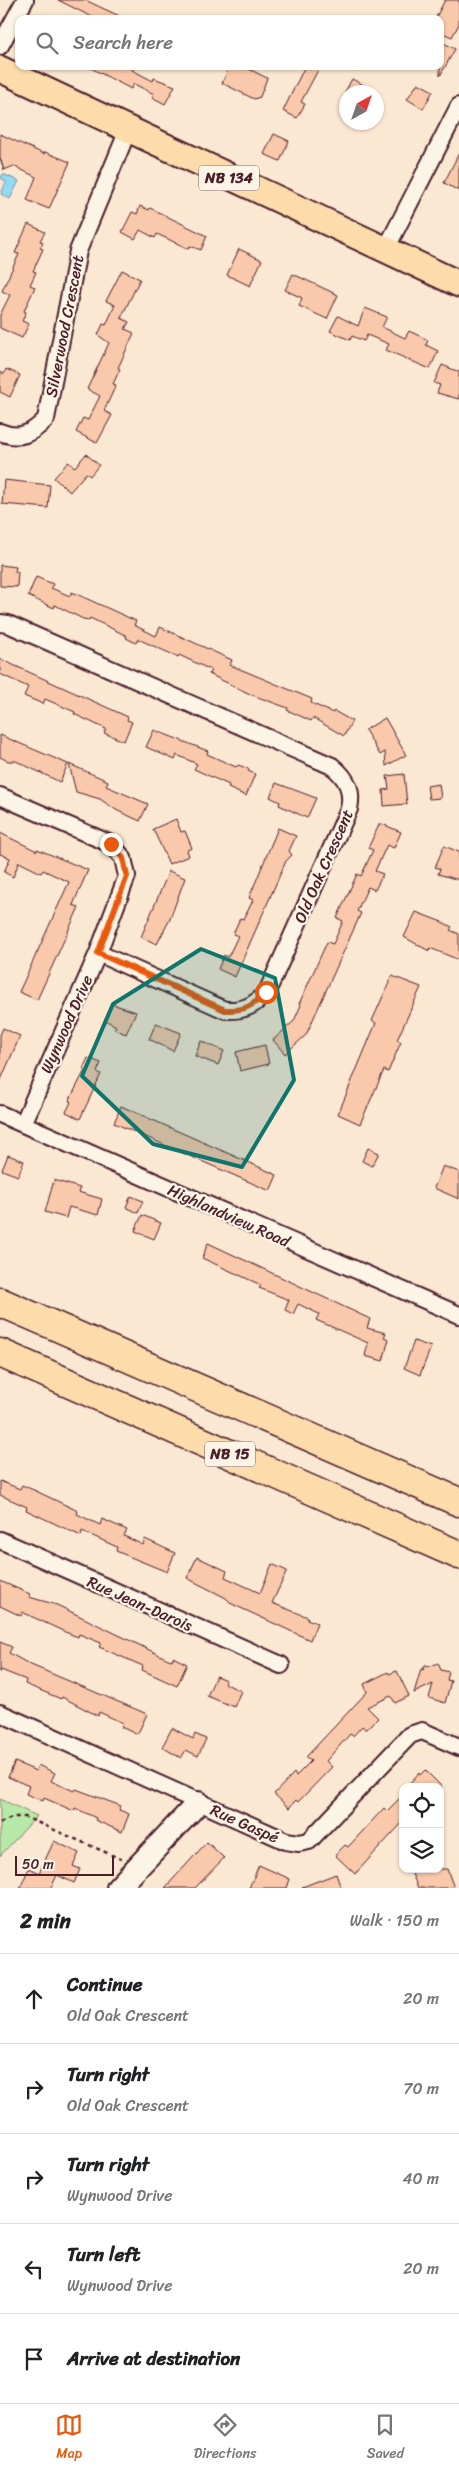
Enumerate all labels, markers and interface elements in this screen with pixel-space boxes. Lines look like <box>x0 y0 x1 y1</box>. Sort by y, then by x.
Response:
search box <box>15 15 444 70</box>
text: Search here <box>73 26 173 59</box>
icon: search <box>33 29 61 57</box>
north arrow <box>339 85 384 130</box>
road number: NB 134 <box>199 166 259 190</box>
street label: Silverwood Crescent <box>36 252 93 400</box>
street label: Old Oak Crescent <box>285 805 362 928</box>
route end <box>100 833 123 856</box>
street label: Wynwood Drive <box>32 970 101 1078</box>
route start <box>255 981 278 1004</box>
street label: Highlandview Road <box>163 1175 296 1256</box>
road number: NB 15 <box>205 1442 255 1466</box>
street label: Rue Jean-Darois <box>82 1567 198 1640</box>
map controls <box>399 1783 444 1873</box>
button: locate <box>399 1783 444 1828</box>
street label: Rue Gaspé <box>206 1795 284 1851</box>
button: layers <box>399 1828 444 1873</box>
text: 50 m <box>22 1852 54 1877</box>
scale bar <box>15 1853 114 1876</box>
text: 2 min <box>20 1902 71 1940</box>
text: Walk · 150 m <box>350 1906 439 1935</box>
text: Continue <box>67 1968 143 2001</box>
text: 20 m <box>403 1984 439 2013</box>
icon: ahead <box>20 1985 48 2013</box>
text: Old Oak Crescent <box>67 2001 189 2030</box>
text: Turn right <box>67 2058 149 2091</box>
text: 70 m <box>403 2074 439 2103</box>
icon: right <box>20 2075 48 2103</box>
text: Old Oak Crescent <box>67 2091 189 2120</box>
text: Turn right <box>67 2148 149 2181</box>
text: 40 m <box>402 2164 439 2193</box>
icon: right <box>20 2165 48 2193</box>
text: Wynwood Drive <box>67 2181 172 2210</box>
text: Turn left <box>67 2238 140 2271</box>
text: 20 m <box>403 2254 439 2283</box>
icon: left <box>20 2255 48 2283</box>
text: Wynwood Drive <box>67 2271 172 2300</box>
text: Arrive at destination <box>67 2342 240 2375</box>
icon: arrive <box>20 2345 48 2373</box>
tab: Map <box>55 2411 83 2466</box>
tab: Directions <box>194 2411 256 2466</box>
tab: Saved <box>367 2411 404 2466</box>

